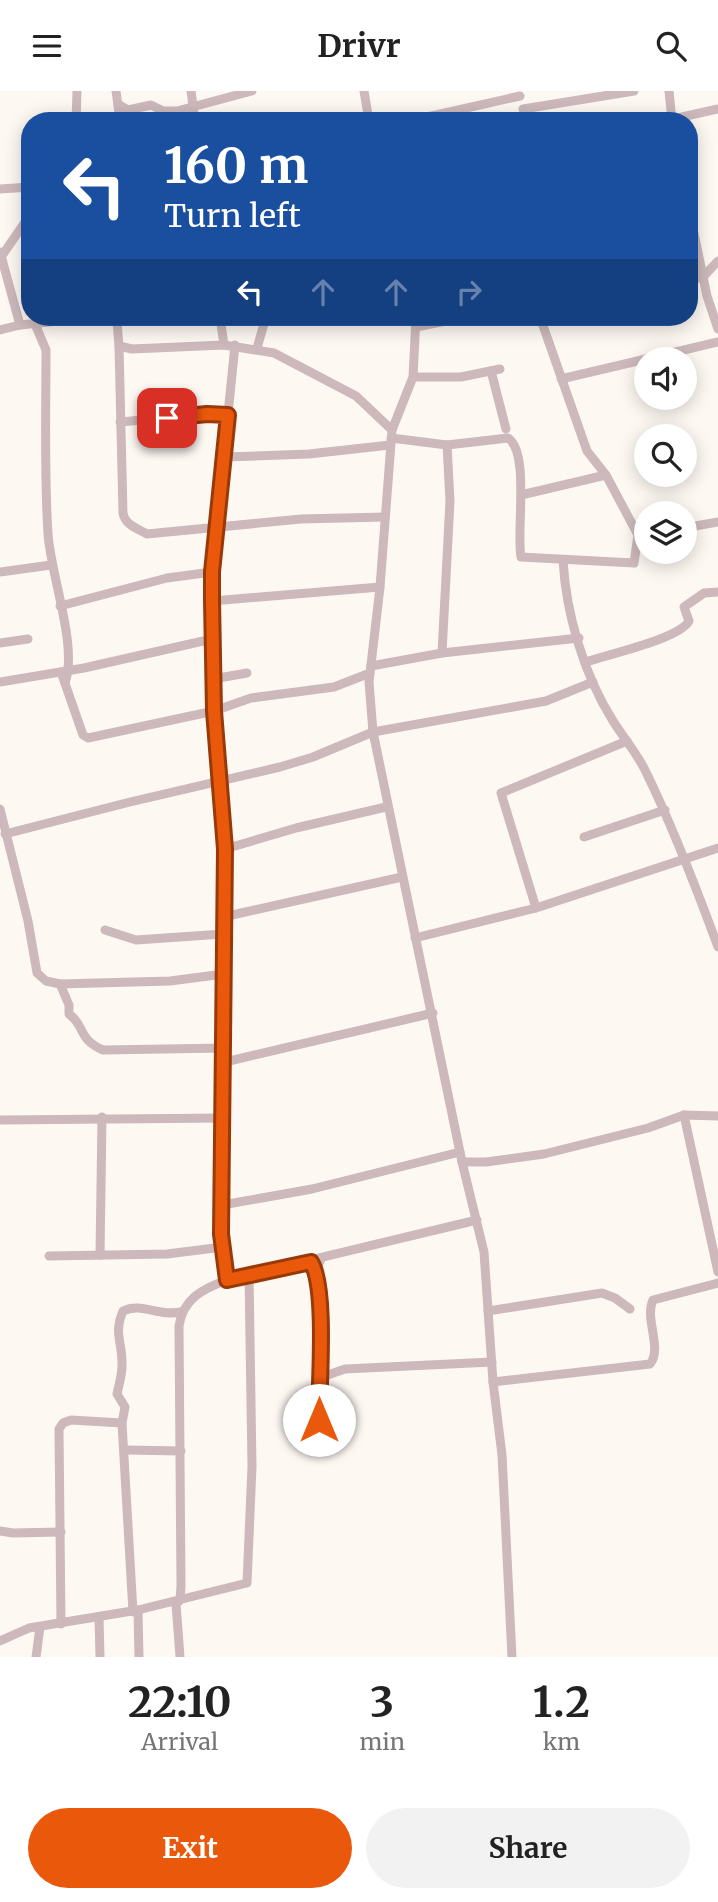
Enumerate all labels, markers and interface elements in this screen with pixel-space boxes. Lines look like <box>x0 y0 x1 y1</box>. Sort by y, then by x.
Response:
text: Drivr <box>317 26 401 66</box>
icon: menu <box>28 27 66 65</box>
icon: search <box>652 27 690 65</box>
text: 160 m <box>164 135 308 196</box>
icon: left <box>49 140 140 231</box>
text: Turn left <box>164 196 301 236</box>
icon: left <box>231 273 269 311</box>
icon: ahead <box>304 273 342 311</box>
icon: ahead <box>377 273 415 311</box>
icon: right <box>450 273 488 311</box>
map controls <box>634 347 697 564</box>
button: sound <box>634 347 697 410</box>
pin <box>137 388 197 448</box>
icon: arrive <box>148 399 186 437</box>
button: search <box>634 424 697 487</box>
button: layers <box>634 501 697 564</box>
position arrow <box>282 1383 356 1457</box>
text: 22:10 <box>128 1676 231 1728</box>
text: 3 <box>370 1676 394 1728</box>
text: 1.2 <box>533 1676 590 1728</box>
text: Arrival <box>141 1727 218 1756</box>
text: min <box>359 1727 405 1756</box>
text: km <box>543 1727 580 1756</box>
button: Exit <box>28 1808 352 1888</box>
button: Share <box>366 1808 690 1888</box>

